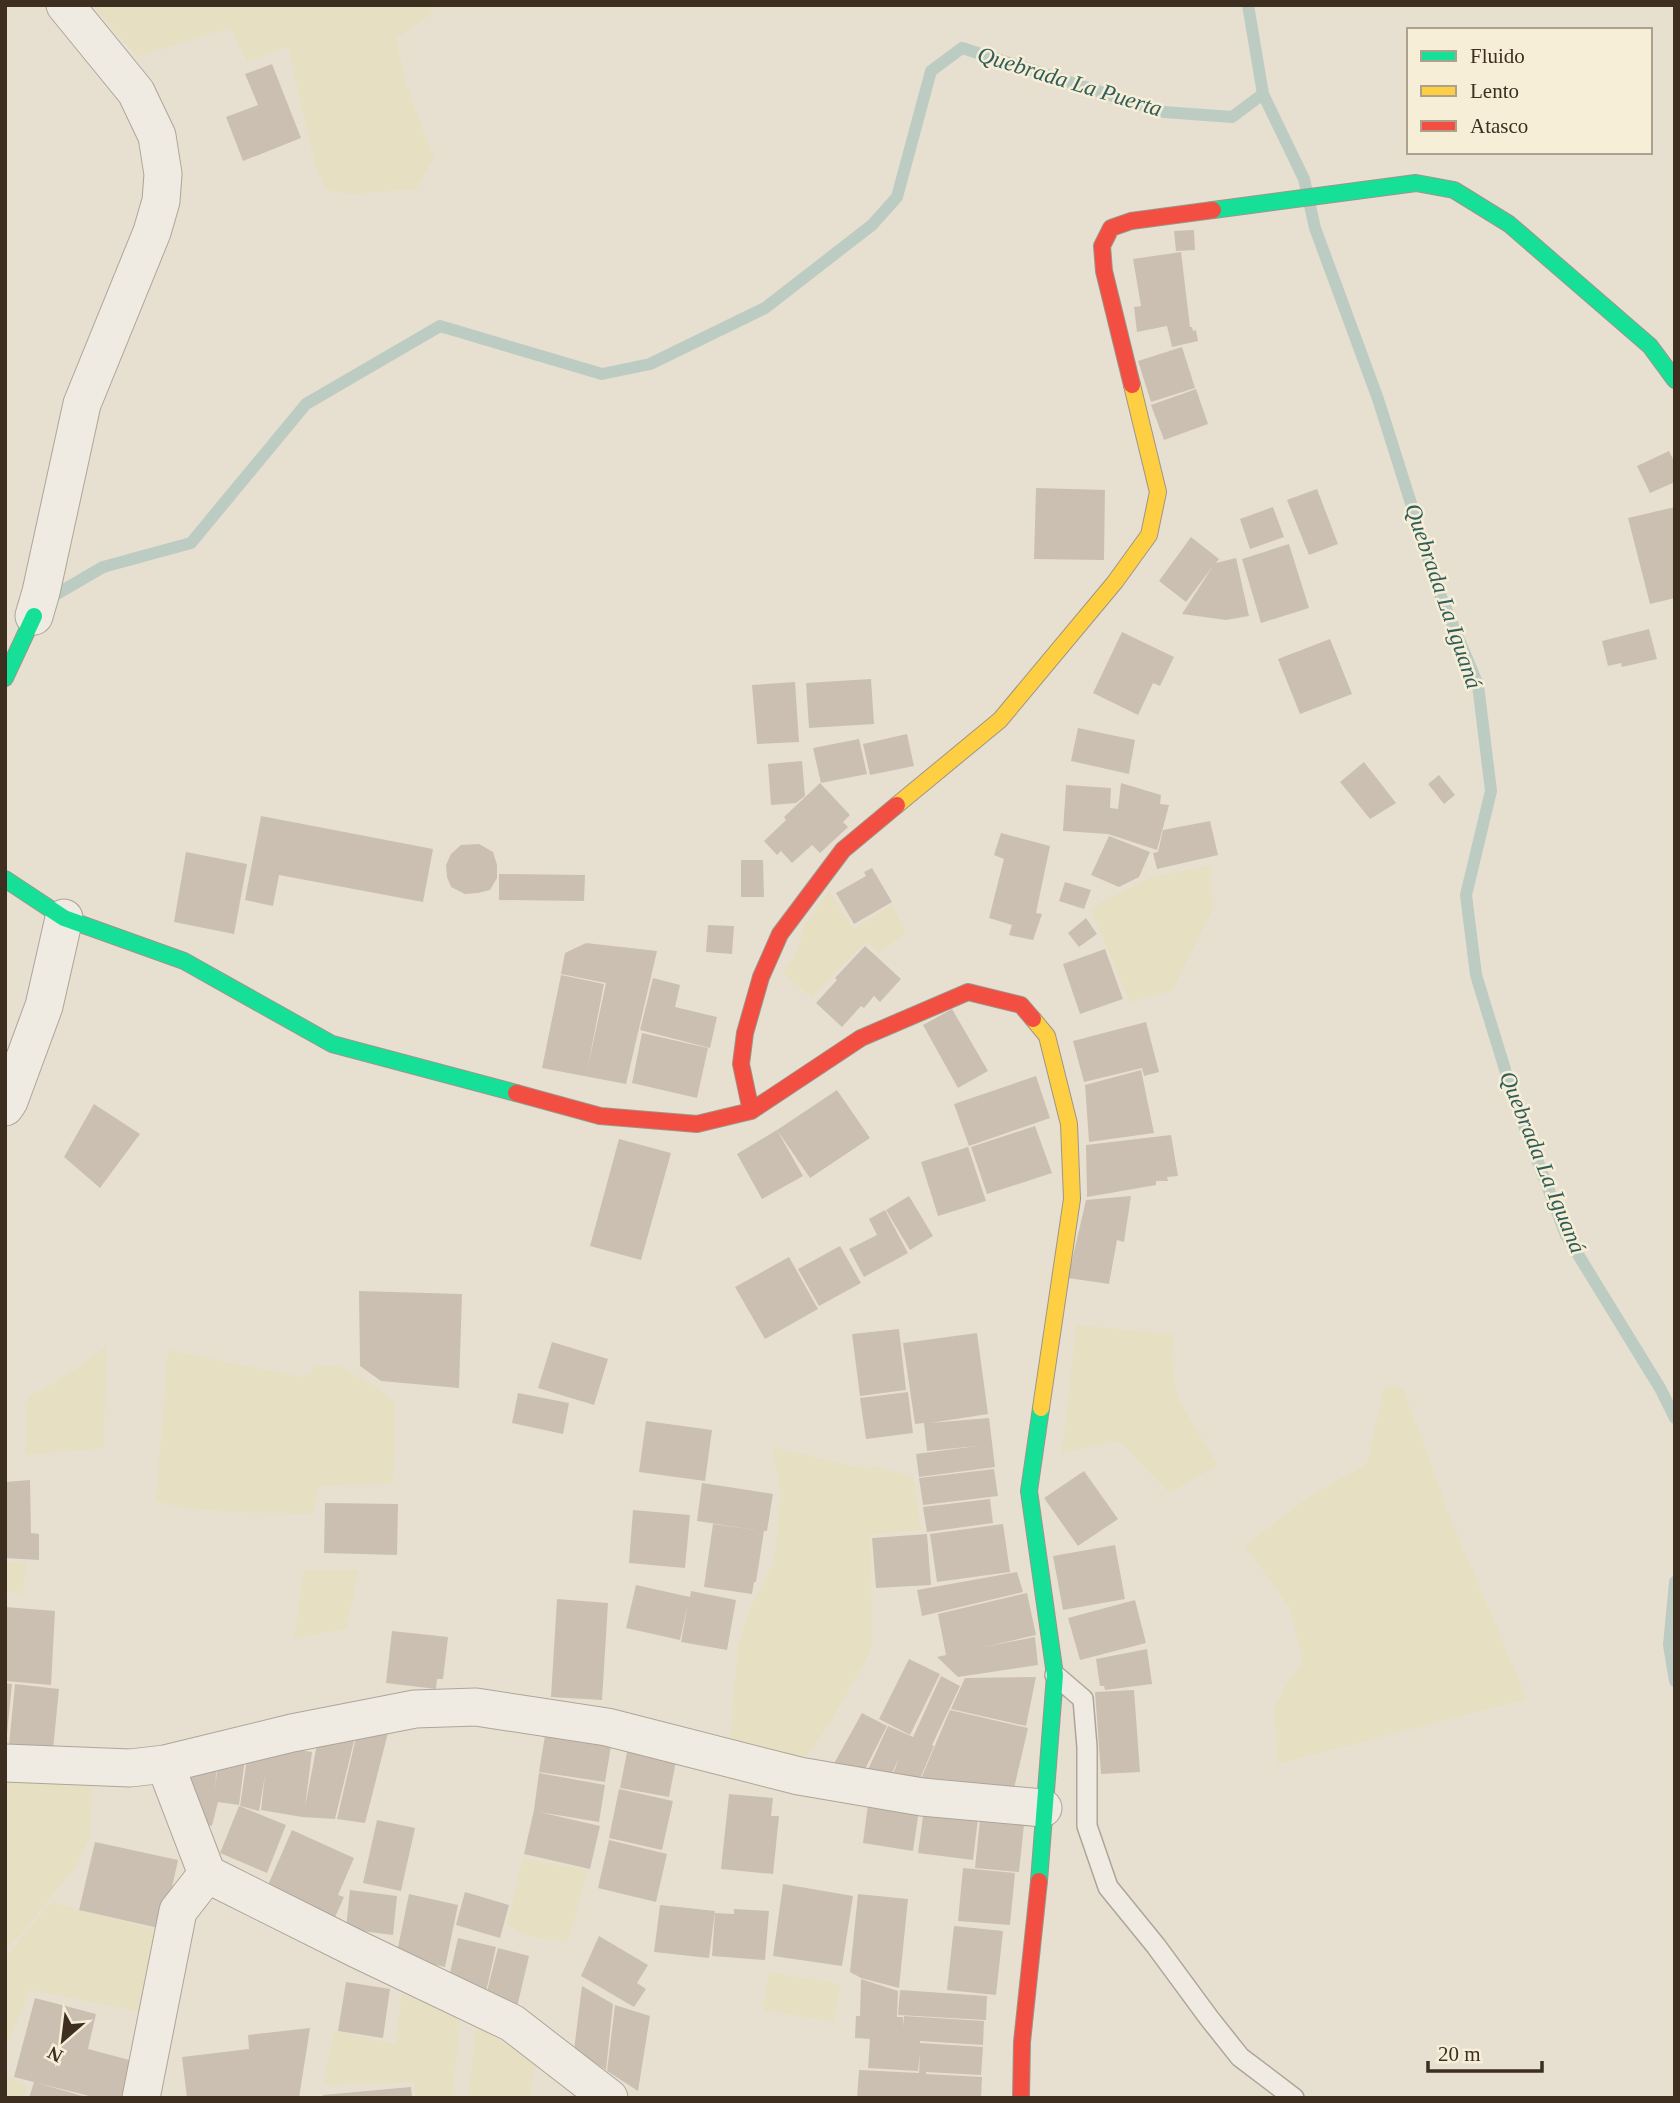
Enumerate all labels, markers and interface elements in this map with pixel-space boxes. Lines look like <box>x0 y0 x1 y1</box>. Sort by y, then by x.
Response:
legend <box>1407 28 1652 154</box>
water label: Quebrada La Puerta <box>975 42 1165 121</box>
text: Fluido <box>1470 44 1525 68</box>
text: Lento <box>1470 79 1519 103</box>
text: Atasco <box>1470 114 1528 138</box>
water label: Quebrada La Iguaná <box>1400 500 1487 692</box>
water label: Quebrada La Iguaná <box>1495 1067 1591 1257</box>
north arrow <box>28 2005 98 2075</box>
scale bar <box>1428 2030 1542 2074</box>
text: N <box>44 2042 66 2067</box>
text: 20 m <box>1438 2042 1481 2066</box>

